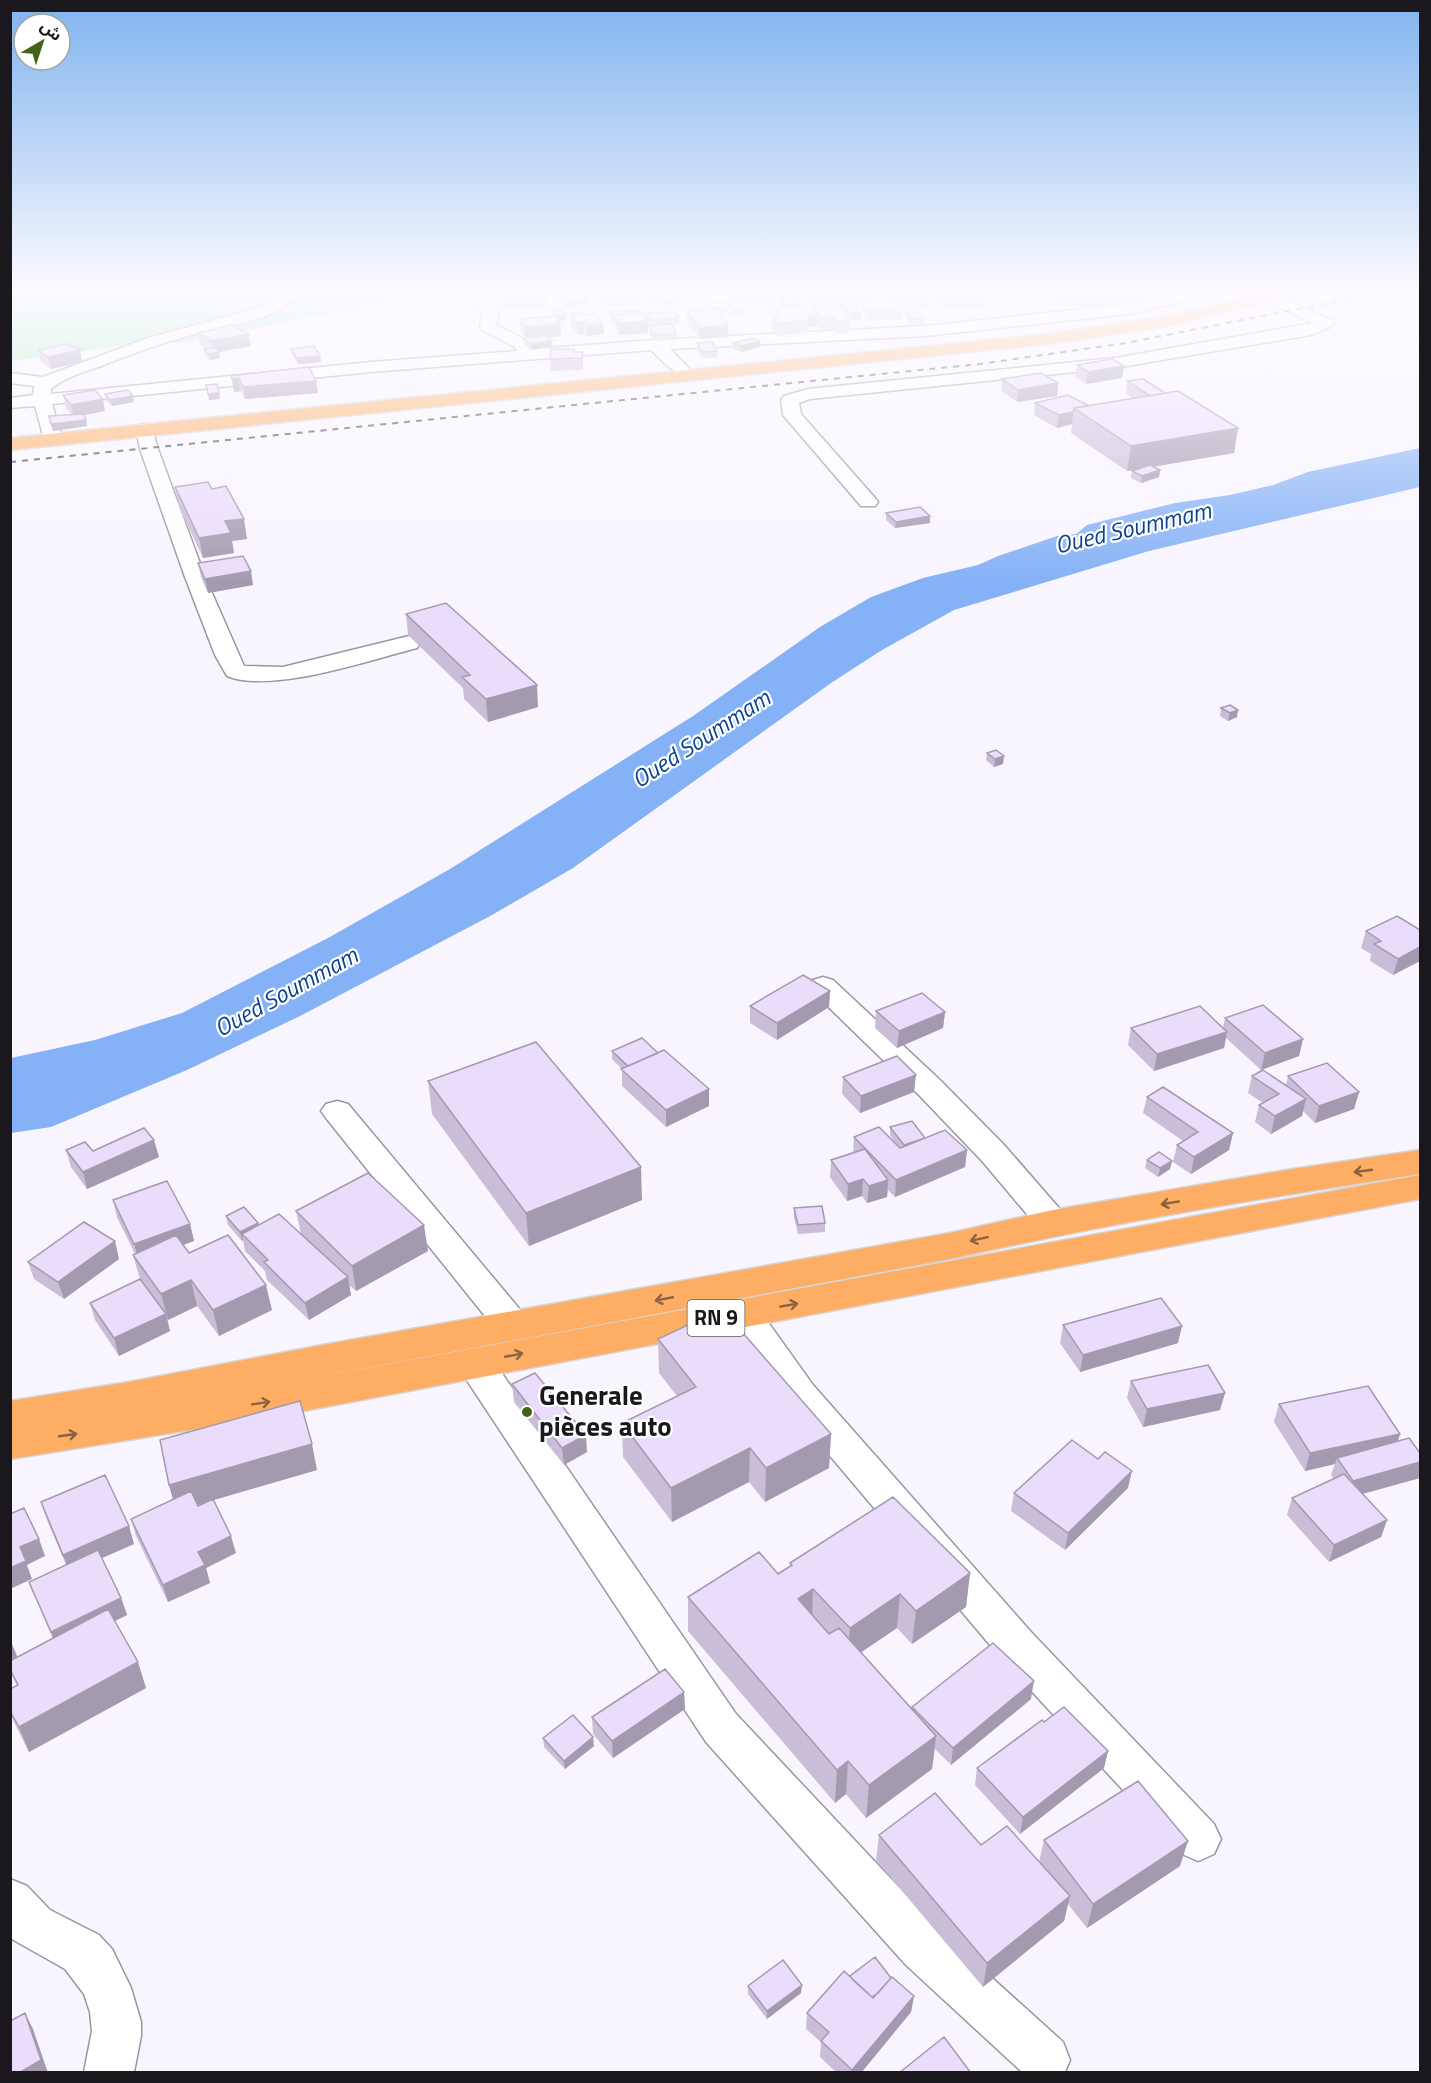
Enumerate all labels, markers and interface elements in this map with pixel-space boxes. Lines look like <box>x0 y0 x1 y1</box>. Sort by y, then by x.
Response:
north arrow <box>12 12 72 72</box>
text: ش <box>35 14 68 47</box>
water label: Oued Soummam <box>1051 491 1216 562</box>
water label: Oued Soummam <box>624 679 778 797</box>
water label: Oued Soummam <box>207 936 365 1045</box>
one-way arrow <box>1353 1166 1373 1177</box>
one-way arrow <box>1161 1198 1181 1209</box>
one-way arrow <box>970 1234 989 1246</box>
one-way arrow <box>654 1294 674 1305</box>
one-way arrow <box>778 1299 798 1310</box>
road number: RN 9 <box>688 1300 744 1336</box>
one-way arrow <box>504 1349 524 1360</box>
place label: Generale pièces auto <box>539 1374 672 1446</box>
one-way arrow <box>250 1398 270 1409</box>
marker: Generale pièces auto <box>520 1405 534 1419</box>
one-way arrow <box>58 1429 78 1440</box>

